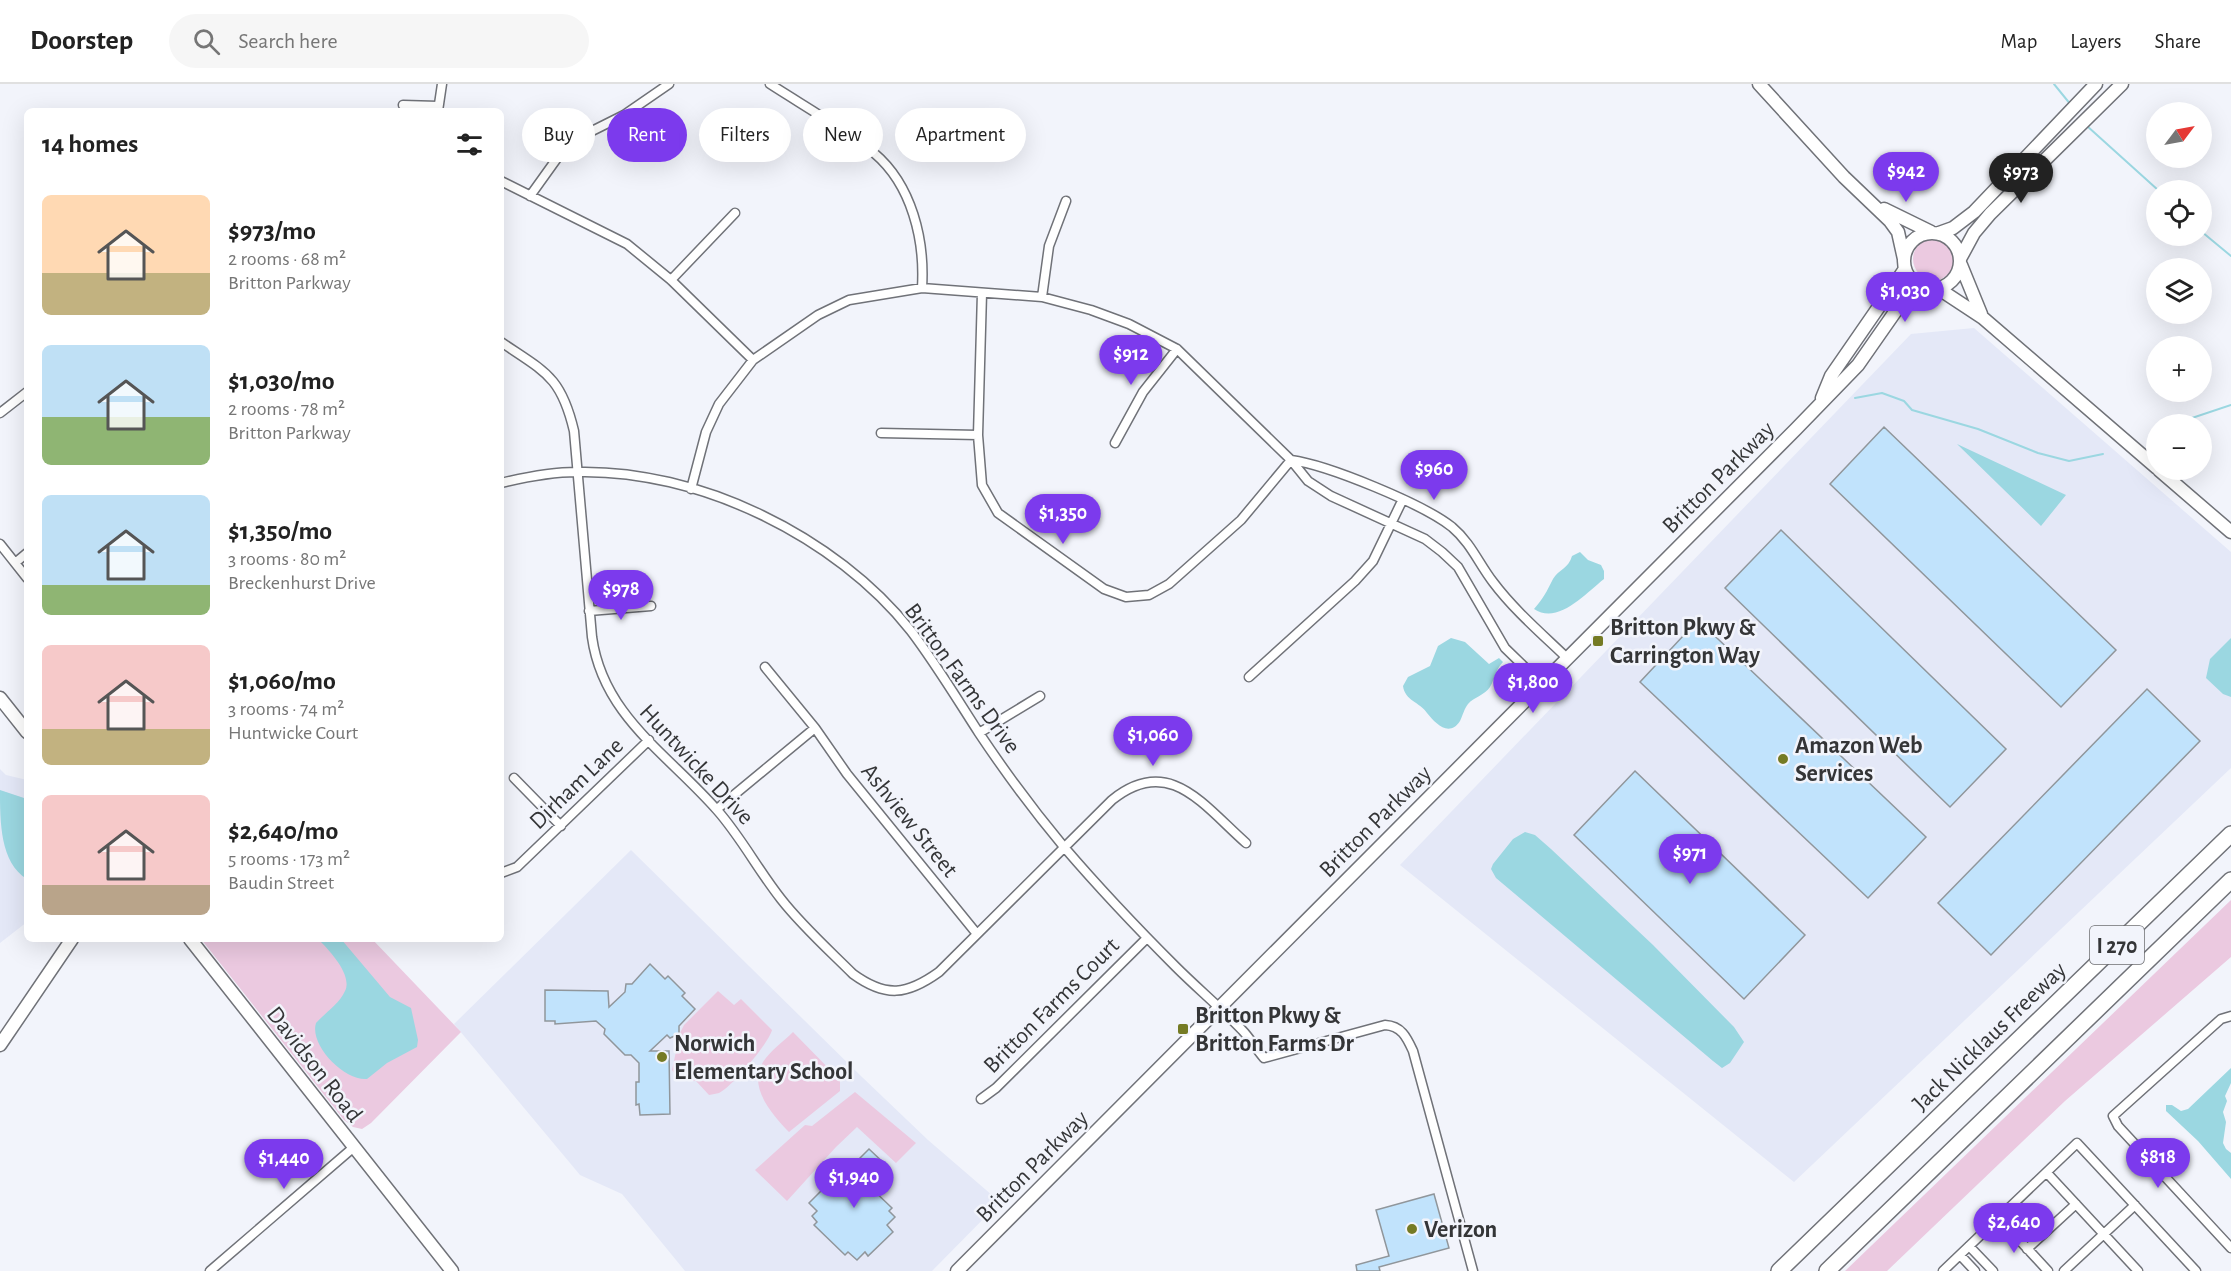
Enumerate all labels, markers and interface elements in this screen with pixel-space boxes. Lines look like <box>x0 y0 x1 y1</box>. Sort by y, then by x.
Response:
search box <box>169 14 589 68</box>
icon: search <box>190 25 223 58</box>
text: Doorstep <box>30 27 133 55</box>
text: Search here <box>238 30 338 52</box>
text: Map <box>2001 31 2037 52</box>
text: Layers <box>2070 31 2121 52</box>
text: Share <box>2154 31 2201 52</box>
north arrow <box>2146 102 2212 168</box>
map controls <box>2146 102 2212 480</box>
chip: Buy <box>522 108 595 162</box>
chip: Rent <box>607 108 687 162</box>
chip: Filters <box>699 108 791 162</box>
chip: New <box>803 108 883 162</box>
chip: Apartment <box>895 108 1026 162</box>
icon: filters <box>453 128 486 161</box>
text: 14 homes <box>42 131 138 157</box>
pin: $942 <box>1870 152 1942 203</box>
pin: $973 <box>1985 153 2057 204</box>
text: $942 <box>1887 161 1925 181</box>
text: $973 <box>2003 162 2039 182</box>
button: locate <box>2146 180 2212 246</box>
text: $973/mo <box>228 218 316 244</box>
icon: home <box>90 219 162 291</box>
text: 2 rooms · 68 m² <box>228 249 346 269</box>
button: layers <box>2146 258 2212 324</box>
pin: $1,030 <box>1856 272 1954 323</box>
text: Britton Parkway <box>228 273 351 293</box>
text: $1,030 <box>1880 281 1930 301</box>
pin: $912 <box>1095 335 1167 386</box>
button: + <box>2146 336 2212 402</box>
text: $912 <box>1113 344 1149 364</box>
text: $1,030/mo <box>228 368 335 394</box>
icon: home <box>90 369 162 441</box>
text: 2 rooms · 78 m² <box>228 399 345 419</box>
button: − <box>2146 414 2212 480</box>
street label: Britton Parkway <box>1658 417 1779 538</box>
text: Britton Parkway <box>228 423 351 443</box>
pin: $960 <box>1398 450 1470 501</box>
text: $960 <box>1415 459 1453 479</box>
pin: $1,350 <box>1014 494 1112 545</box>
text: $1,350 <box>1039 503 1087 523</box>
text: $1,350/mo <box>228 518 332 544</box>
icon: home <box>90 519 162 591</box>
text: 3 rooms · 80 m² <box>228 549 346 569</box>
pin: $978 <box>585 570 657 621</box>
text: Breckenhurst Drive <box>228 573 376 593</box>
text: $978 <box>602 579 640 599</box>
street label: Britton Farms Drive <box>900 599 1025 758</box>
place label: Britton Pkwy & Carrington Way <box>1610 616 1760 668</box>
marker: Britton Pkwy & Carrington Way <box>1591 634 1605 648</box>
pin: $1,800 <box>1484 663 1582 714</box>
text: $1,060/mo <box>228 668 336 694</box>
icon: home <box>90 669 162 741</box>
text: $1,800 <box>1507 672 1559 692</box>
text: 3 rooms · 74 m² <box>228 699 344 719</box>
street label: Huntwicke Drive <box>635 700 758 830</box>
pin: $1,060 <box>1104 716 1202 767</box>
text: Huntwicke Court <box>228 723 358 743</box>
text: $1,060 <box>1127 725 1179 745</box>
street label: Dirham Lane <box>525 733 628 834</box>
place label: Amazon Web Services <box>1795 734 1923 786</box>
marker: Amazon Web Services <box>1776 752 1790 766</box>
street label: Ashview Street <box>856 759 962 882</box>
street label: Britton Parkway <box>1315 761 1436 882</box>
text: $2,640/mo <box>228 818 338 844</box>
icon: home <box>90 819 162 891</box>
pin: $971 <box>1654 834 1726 885</box>
text: $971 <box>1673 843 1707 863</box>
text: 5 rooms · 173 m² <box>228 849 350 869</box>
text: Baudin Street <box>228 873 334 893</box>
road number: I 270 <box>2090 926 2144 964</box>
street label: Britton Farms Court <box>979 933 1124 1078</box>
street label: Jack Nicklaus Freeway <box>1908 958 2071 1116</box>
street label: Davidson Road <box>262 1002 367 1127</box>
place label: Britton Pkwy & Britton Farms Dr <box>1195 1004 1354 1056</box>
marker: Britton Pkwy & Britton Farms Dr <box>1176 1022 1190 1036</box>
place label: Norwich Elementary School <box>674 1032 853 1084</box>
marker: Norwich Elementary School <box>655 1050 669 1064</box>
street label: Britton Parkway <box>972 1106 1093 1227</box>
pin: $818 <box>2122 1138 2194 1189</box>
pin: $1,440 <box>235 1139 333 1190</box>
text: $818 <box>2140 1147 2176 1167</box>
text: $1,440 <box>258 1148 310 1168</box>
pin: $1,940 <box>805 1158 903 1209</box>
text: $1,940 <box>829 1167 879 1187</box>
pin: $2,640 <box>1965 1203 2063 1254</box>
text: $2,640 <box>1987 1212 2041 1232</box>
place label: Verizon <box>1424 1218 1497 1242</box>
marker: Verizon <box>1405 1222 1419 1236</box>

